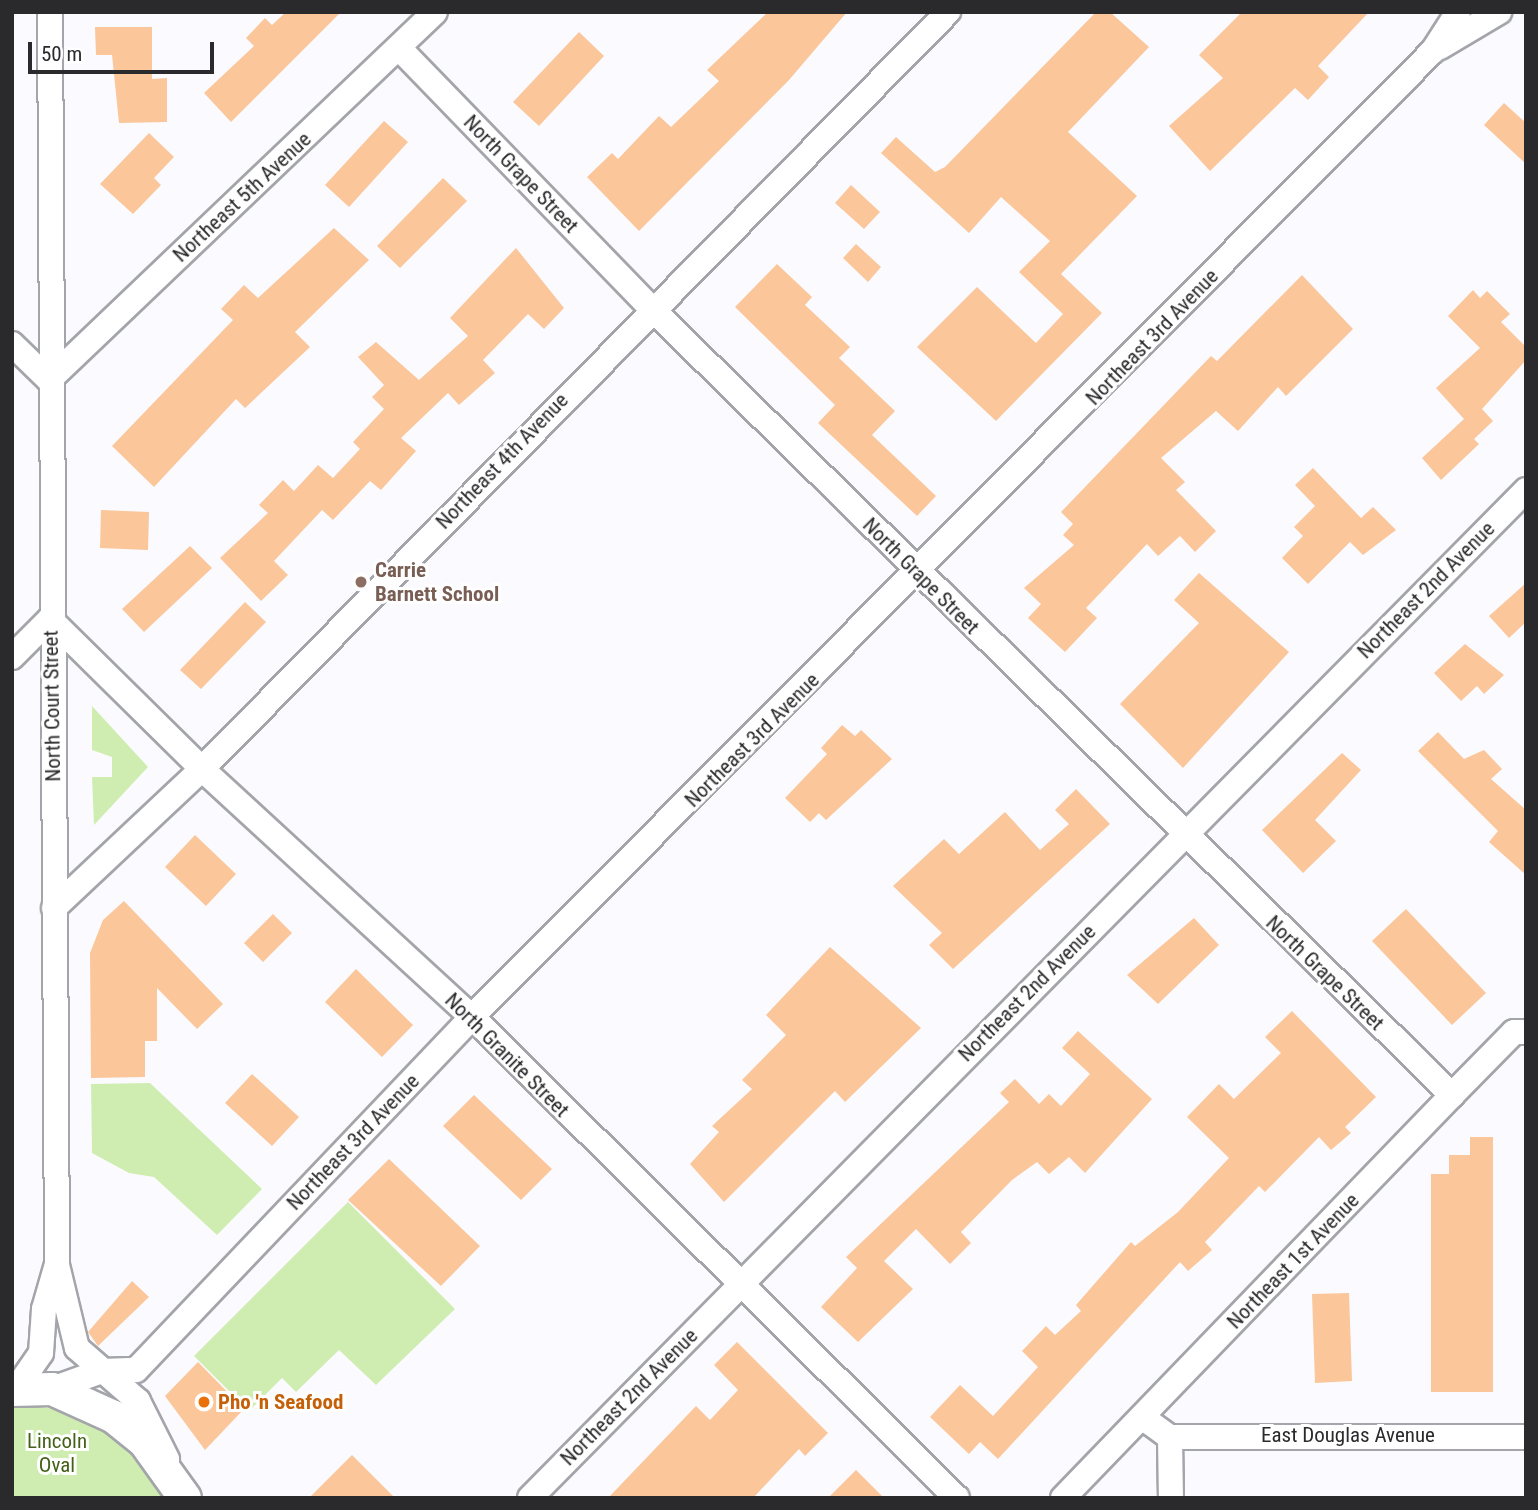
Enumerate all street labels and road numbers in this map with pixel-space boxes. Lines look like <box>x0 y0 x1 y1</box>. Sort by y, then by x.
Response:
street label: North Grape Street <box>458 110 584 238</box>
street label: Northeast 5th Avenue <box>168 127 316 267</box>
street label: Northeast 3rd Avenue <box>1081 264 1223 410</box>
street label: Northeast 4th Avenue <box>431 388 573 534</box>
street label: North Grape Street <box>858 513 984 639</box>
street label: Northeast 2nd Avenue <box>1352 516 1500 664</box>
street label: North Court Street <box>38 630 66 782</box>
street label: Northeast 3rd Avenue <box>680 668 824 812</box>
street label: North Grape Street <box>1261 910 1389 1036</box>
street label: Northeast 2nd Avenue <box>953 919 1101 1067</box>
street label: North Granite Street <box>440 988 574 1122</box>
street label: Northeast 3rd Avenue <box>282 1069 424 1215</box>
street label: Northeast 1st Avenue <box>1222 1188 1364 1334</box>
street label: Northeast 2nd Avenue <box>555 1323 703 1471</box>
street label: East Douglas Avenue <box>1261 1422 1435 1448</box>

